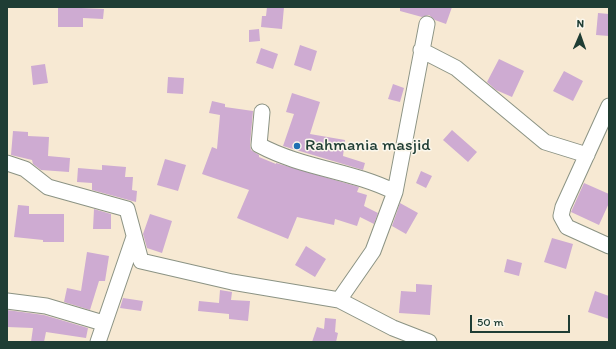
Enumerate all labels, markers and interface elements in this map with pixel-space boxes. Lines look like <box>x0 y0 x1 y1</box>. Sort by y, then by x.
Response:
north arrow <box>560 16 600 56</box>
text: N <box>576 17 584 30</box>
place label: Rahmania masjid <box>305 136 431 156</box>
marker: Rahmania masjid <box>292 141 302 151</box>
scale bar <box>472 307 572 333</box>
text: 50 m <box>477 315 503 329</box>

